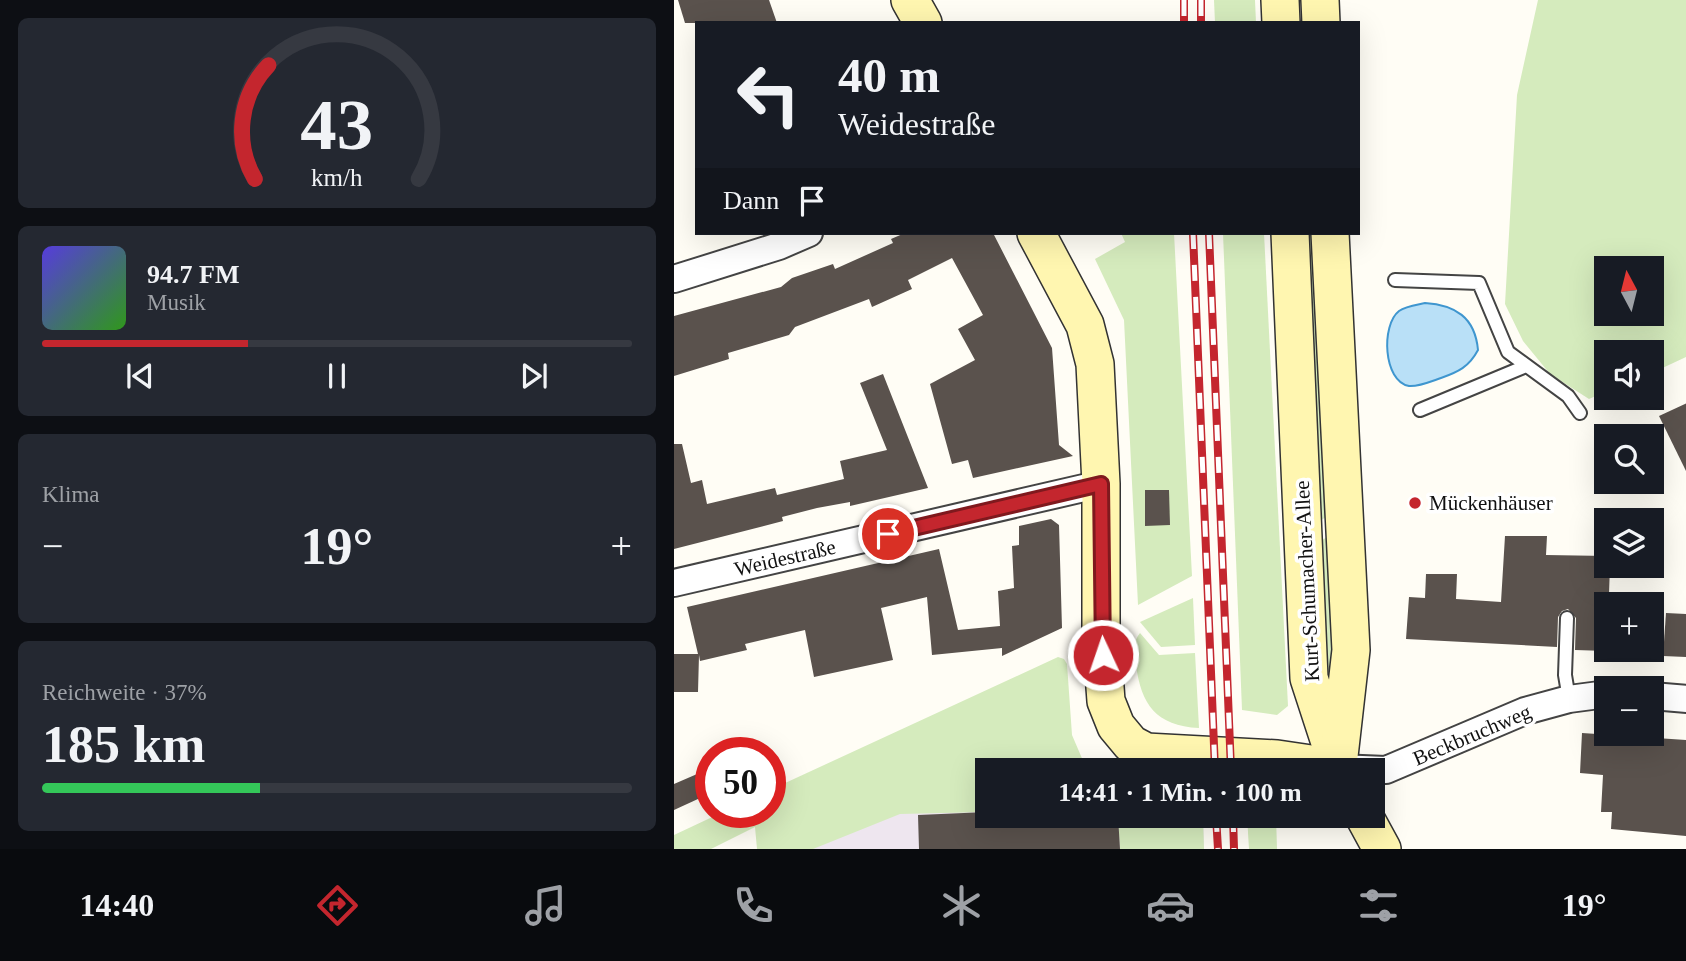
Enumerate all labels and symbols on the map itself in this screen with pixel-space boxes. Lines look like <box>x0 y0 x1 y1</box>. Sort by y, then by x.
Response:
north arrow <box>1594 256 1664 326</box>
street label: Kurt-Schumacher-Allee <box>1290 480 1324 682</box>
place label: Mückenhäuser <box>1429 491 1553 515</box>
marker: Mückenhäuser <box>1407 495 1423 511</box>
pin <box>858 504 918 564</box>
street label: Weidestraße <box>732 535 838 581</box>
position arrow <box>1066 618 1140 692</box>
street label: Beckbruchweg <box>1409 699 1535 771</box>
speed limit sign: 50 <box>695 737 786 828</box>

